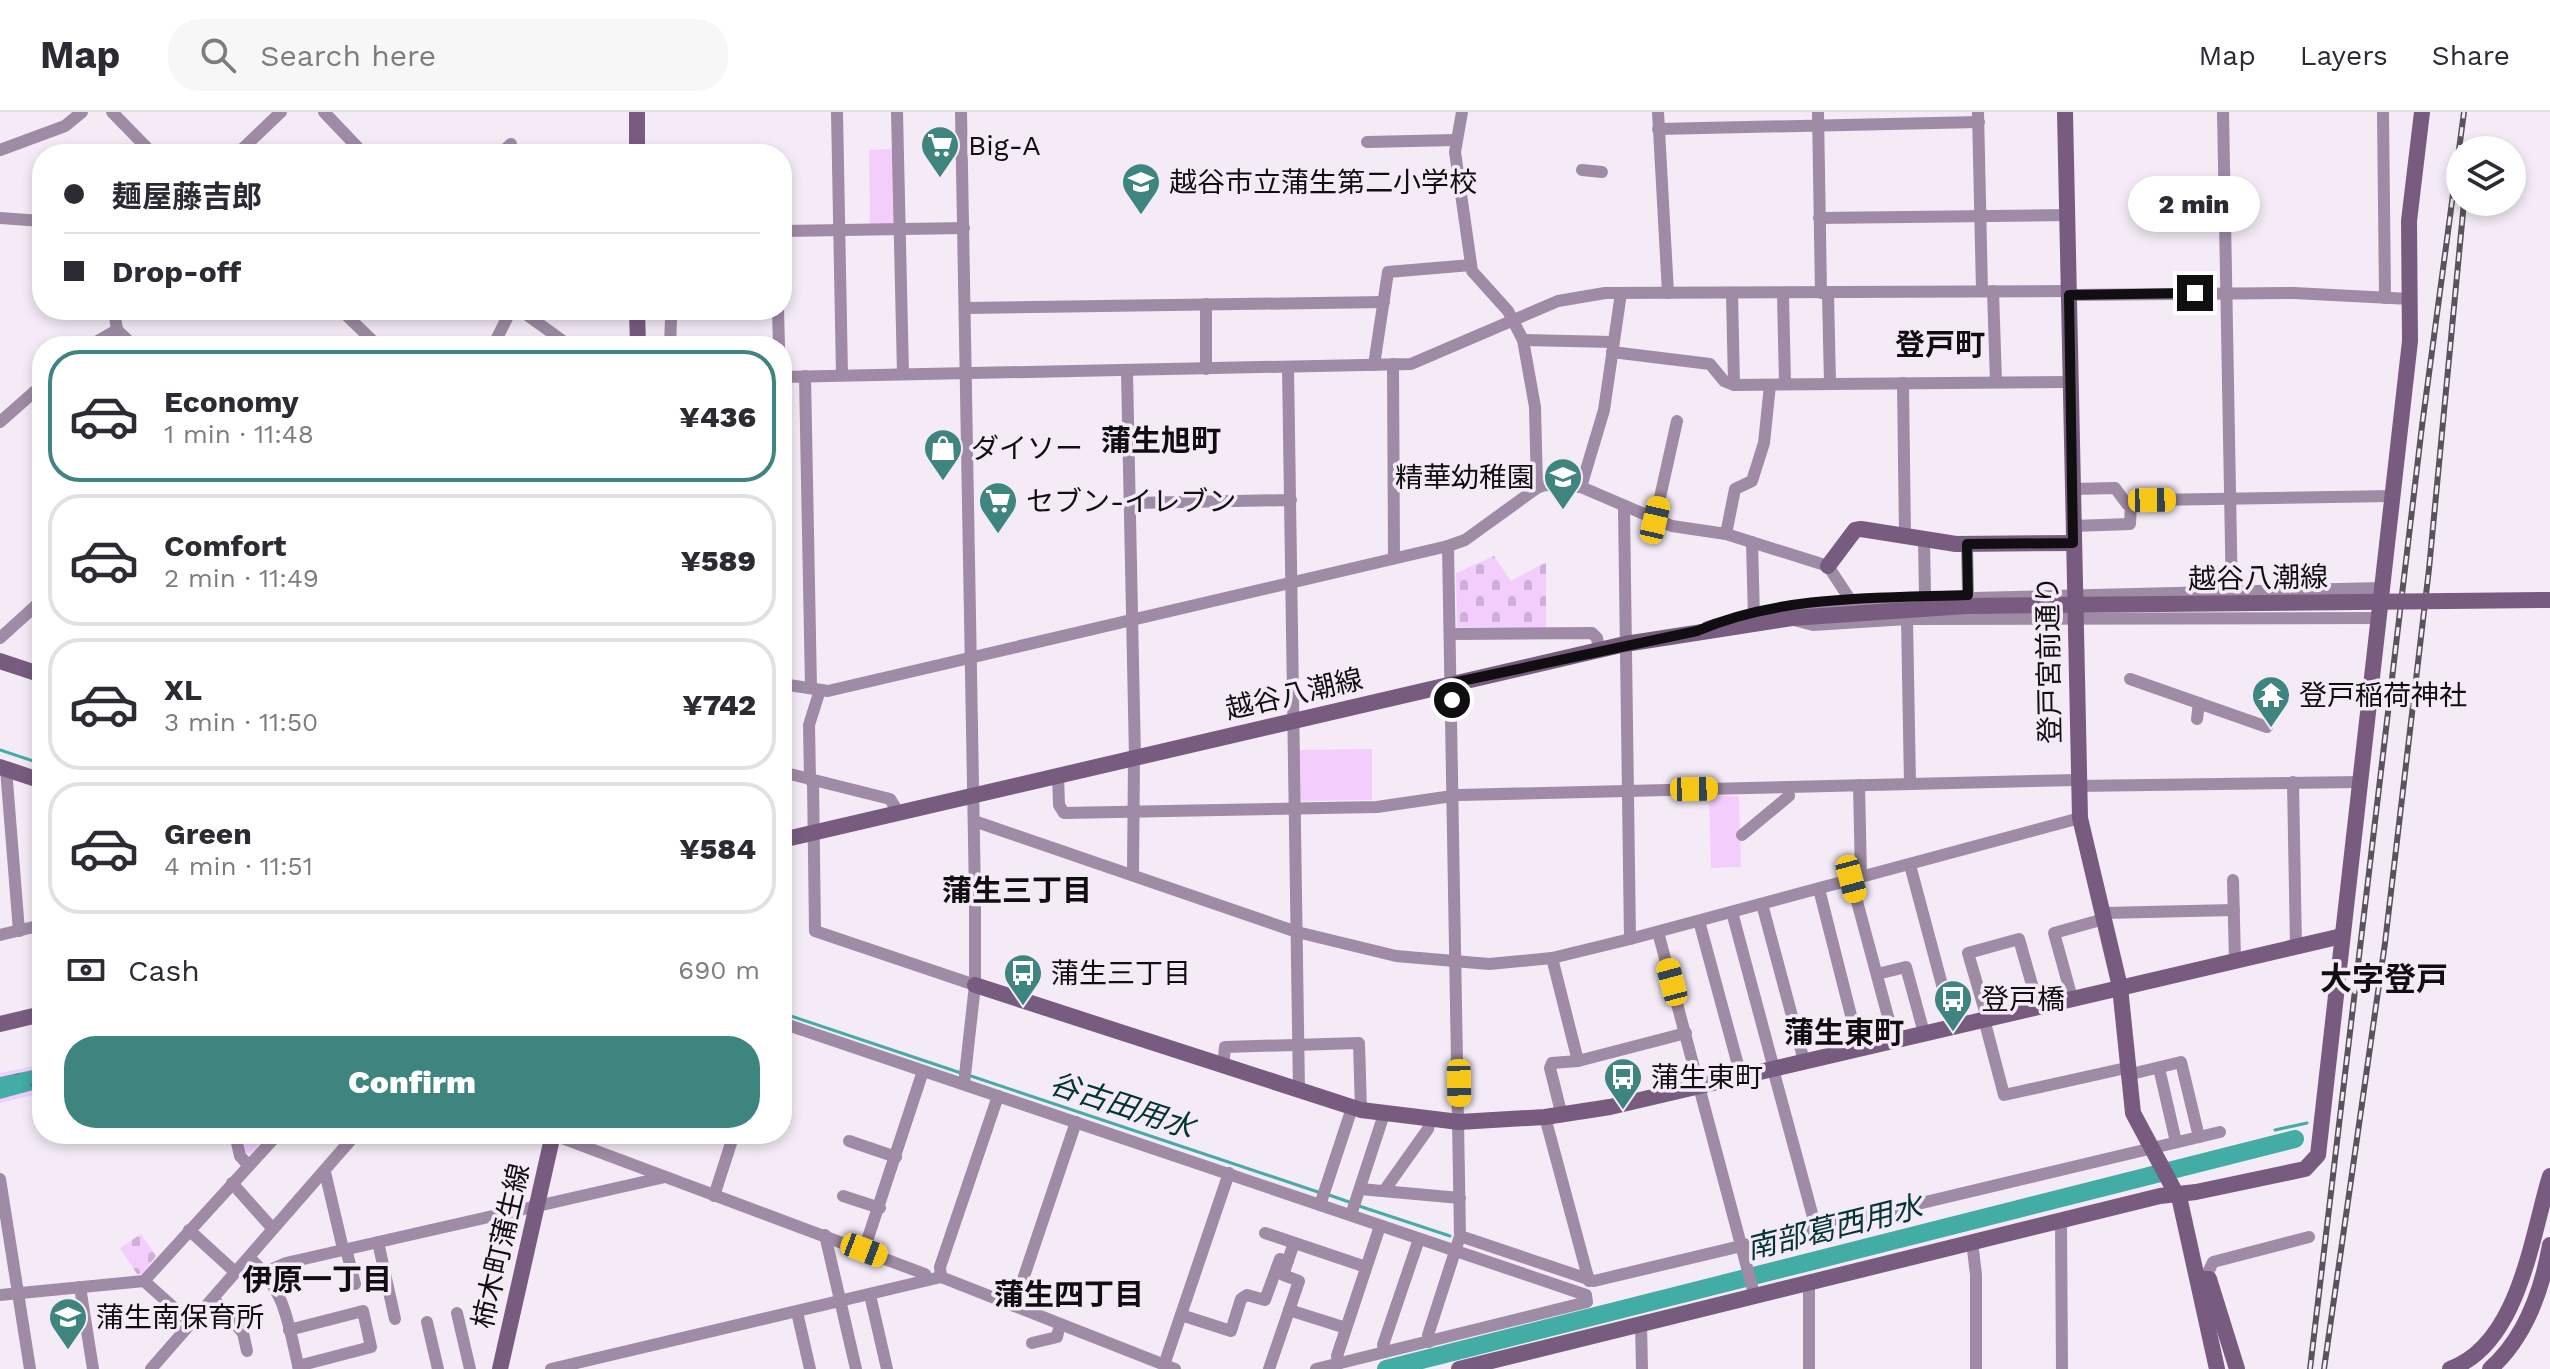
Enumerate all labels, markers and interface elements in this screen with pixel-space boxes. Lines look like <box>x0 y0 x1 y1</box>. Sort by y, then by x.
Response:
search box <box>168 19 728 91</box>
text: Map <box>40 33 120 77</box>
icon: search <box>196 33 240 77</box>
text: Search here <box>260 38 436 73</box>
text: Map <box>2199 39 2256 72</box>
text: Layers <box>2300 39 2388 72</box>
text: Share <box>2432 39 2510 72</box>
supermarket icon: Big-A <box>919 124 961 179</box>
place label: Big-A <box>968 129 1041 162</box>
map controls <box>2446 136 2526 216</box>
button: layers <box>2446 136 2526 216</box>
school or university icon: 越谷市立蒲生第二小学校 <box>1120 161 1162 216</box>
place label: 越谷市立蒲生第二小学校 <box>1169 166 1477 199</box>
callout: 2 min <box>2129 177 2261 233</box>
text: 麺屋藤吉郎 <box>112 179 262 214</box>
text: 2 min <box>2159 189 2229 219</box>
text: Drop-off <box>112 254 241 289</box>
route end <box>2177 275 2213 311</box>
district label: 登戸町 <box>1895 327 1985 362</box>
icon: car <box>68 380 140 452</box>
text: Economy <box>164 384 299 419</box>
text: ¥436 <box>679 399 756 434</box>
text: 1 min · 11:48 <box>164 419 314 449</box>
district label: 蒲生旭町 <box>1101 423 1221 458</box>
shop icon: ダイソー <box>922 427 964 482</box>
place label: ダイソー <box>971 432 1083 465</box>
school or university icon: 精華幼稚園 <box>1542 456 1584 511</box>
place label: 精華幼稚園 <box>1395 461 1535 494</box>
supermarket icon: セブン-イレブン <box>977 480 1019 535</box>
place label: セブン-イレブン <box>1026 485 1236 518</box>
car <box>2128 488 2176 512</box>
car <box>1638 494 1672 546</box>
icon: car <box>68 524 140 596</box>
text: Comfort <box>164 528 286 563</box>
text: ¥589 <box>681 543 756 578</box>
street label: 越谷八潮線 <box>2188 560 2328 596</box>
text: 2 min · 11:49 <box>164 563 319 593</box>
street label: 登戸宮前通り <box>2031 576 2067 744</box>
street label: 越谷八潮線 <box>1222 662 1366 726</box>
icon: car <box>68 668 140 740</box>
text: XL <box>164 672 202 707</box>
temple icon: 登戸稲荷神社 <box>2250 674 2292 729</box>
place label: 登戸稲荷神社 <box>2299 679 2467 712</box>
route start <box>1434 682 1470 718</box>
text: ¥742 <box>682 687 756 722</box>
text: 3 min · 11:50 <box>164 707 318 737</box>
car <box>1670 777 1718 801</box>
icon: car <box>68 812 140 884</box>
text: Green <box>164 816 252 851</box>
text: ¥584 <box>679 831 756 866</box>
text: 4 min · 11:51 <box>164 851 313 881</box>
car <box>1833 853 1869 905</box>
district label: 蒲生三丁目 <box>942 873 1092 908</box>
icon: cash <box>64 948 108 992</box>
bus stop icon: 蒲生三丁目 <box>1002 952 1044 1007</box>
text: Cash <box>128 953 200 988</box>
text: 690 m <box>678 955 760 985</box>
car <box>1654 956 1690 1008</box>
place label: 蒲生三丁目 <box>1051 957 1191 990</box>
district label: 大字登戸 <box>2320 960 2448 998</box>
bus stop icon: 登戸橋 <box>1932 978 1974 1033</box>
place label: 登戸橋 <box>1981 983 2065 1016</box>
district label: 蒲生東町 <box>1784 1015 1904 1050</box>
button: Confirm <box>64 1036 760 1128</box>
bus stop icon: 蒲生東町 <box>1602 1056 1644 1111</box>
car <box>1447 1059 1471 1107</box>
place label: 蒲生東町 <box>1651 1061 1763 1094</box>
water label: 谷古田用水 <box>1045 1065 1202 1146</box>
street label: 柿木町蒲生線 <box>466 1160 536 1332</box>
water label: 南部葛西用水 <box>1742 1188 1928 1266</box>
car <box>837 1230 891 1270</box>
district label: 伊原一丁目 <box>242 1262 392 1297</box>
district label: 蒲生四丁目 <box>994 1277 1144 1312</box>
school or university icon: 蒲生南保育所 <box>47 1296 89 1351</box>
place label: 蒲生南保育所 <box>96 1301 264 1334</box>

